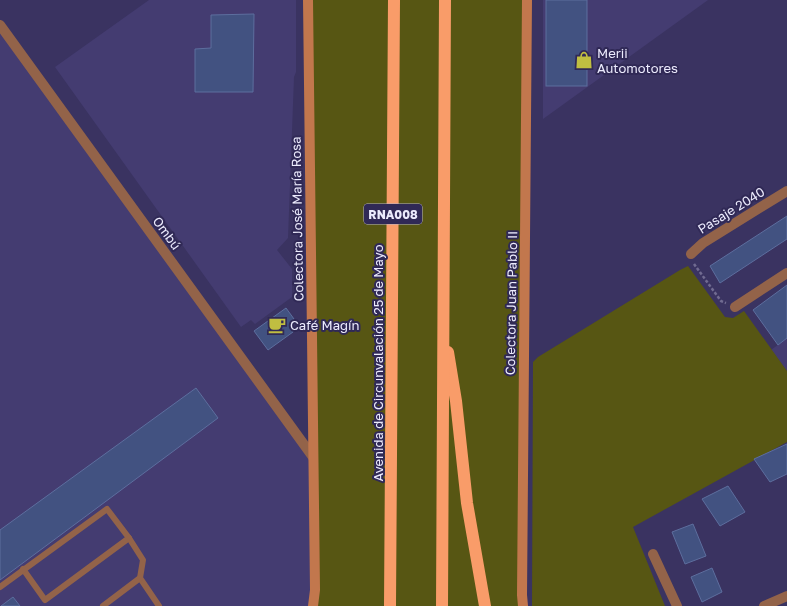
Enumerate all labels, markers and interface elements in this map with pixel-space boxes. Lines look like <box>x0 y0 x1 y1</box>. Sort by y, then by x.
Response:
place label: Merii Automotores <box>597 45 678 76</box>
shop icon: Merii Automotores <box>574 50 594 70</box>
street label: Colectora José María Rosa <box>288 136 306 302</box>
street label: Pasaje 2040 <box>695 183 767 237</box>
road number: RNA008 <box>364 204 422 224</box>
street label: Ombú <box>150 213 184 253</box>
street label: Colectora Juan Pablo II <box>502 231 520 375</box>
street label: Avenida de Circunvalación 25 de Mayo <box>370 244 386 481</box>
cafe icon: Café Magín <box>267 315 287 335</box>
place label: Café Magín <box>290 317 360 333</box>

